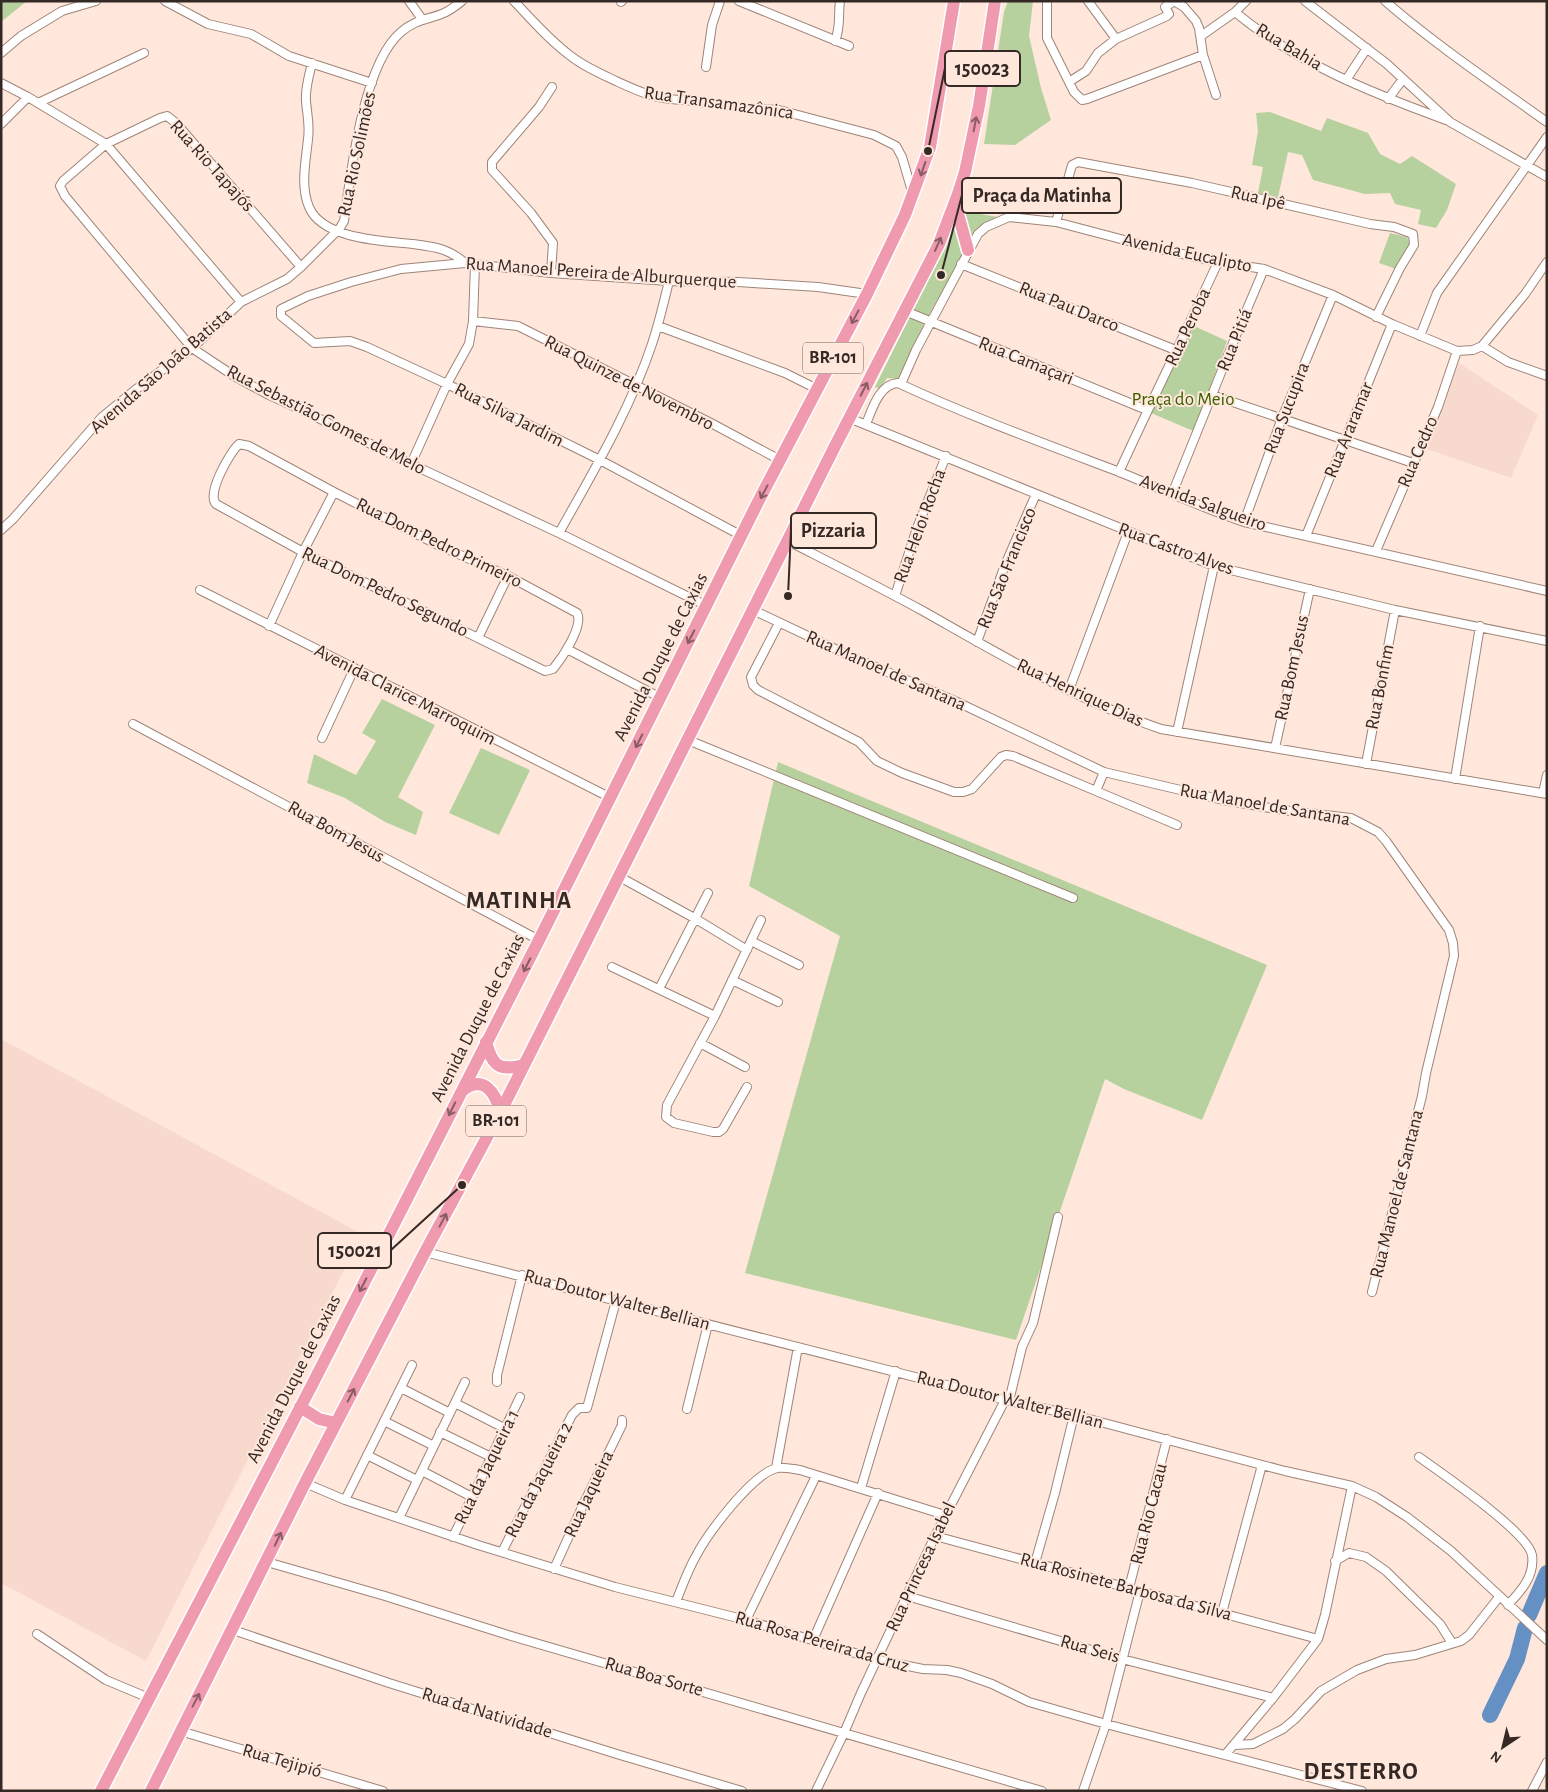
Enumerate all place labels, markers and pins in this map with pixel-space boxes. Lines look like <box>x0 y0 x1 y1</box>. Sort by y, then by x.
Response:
callout: 150023 <box>945 51 1020 86</box>
callout: Praça da Matinha <box>962 178 1121 213</box>
callout: Pizzaria <box>791 513 876 548</box>
callout: 150021 <box>318 1233 391 1268</box>

